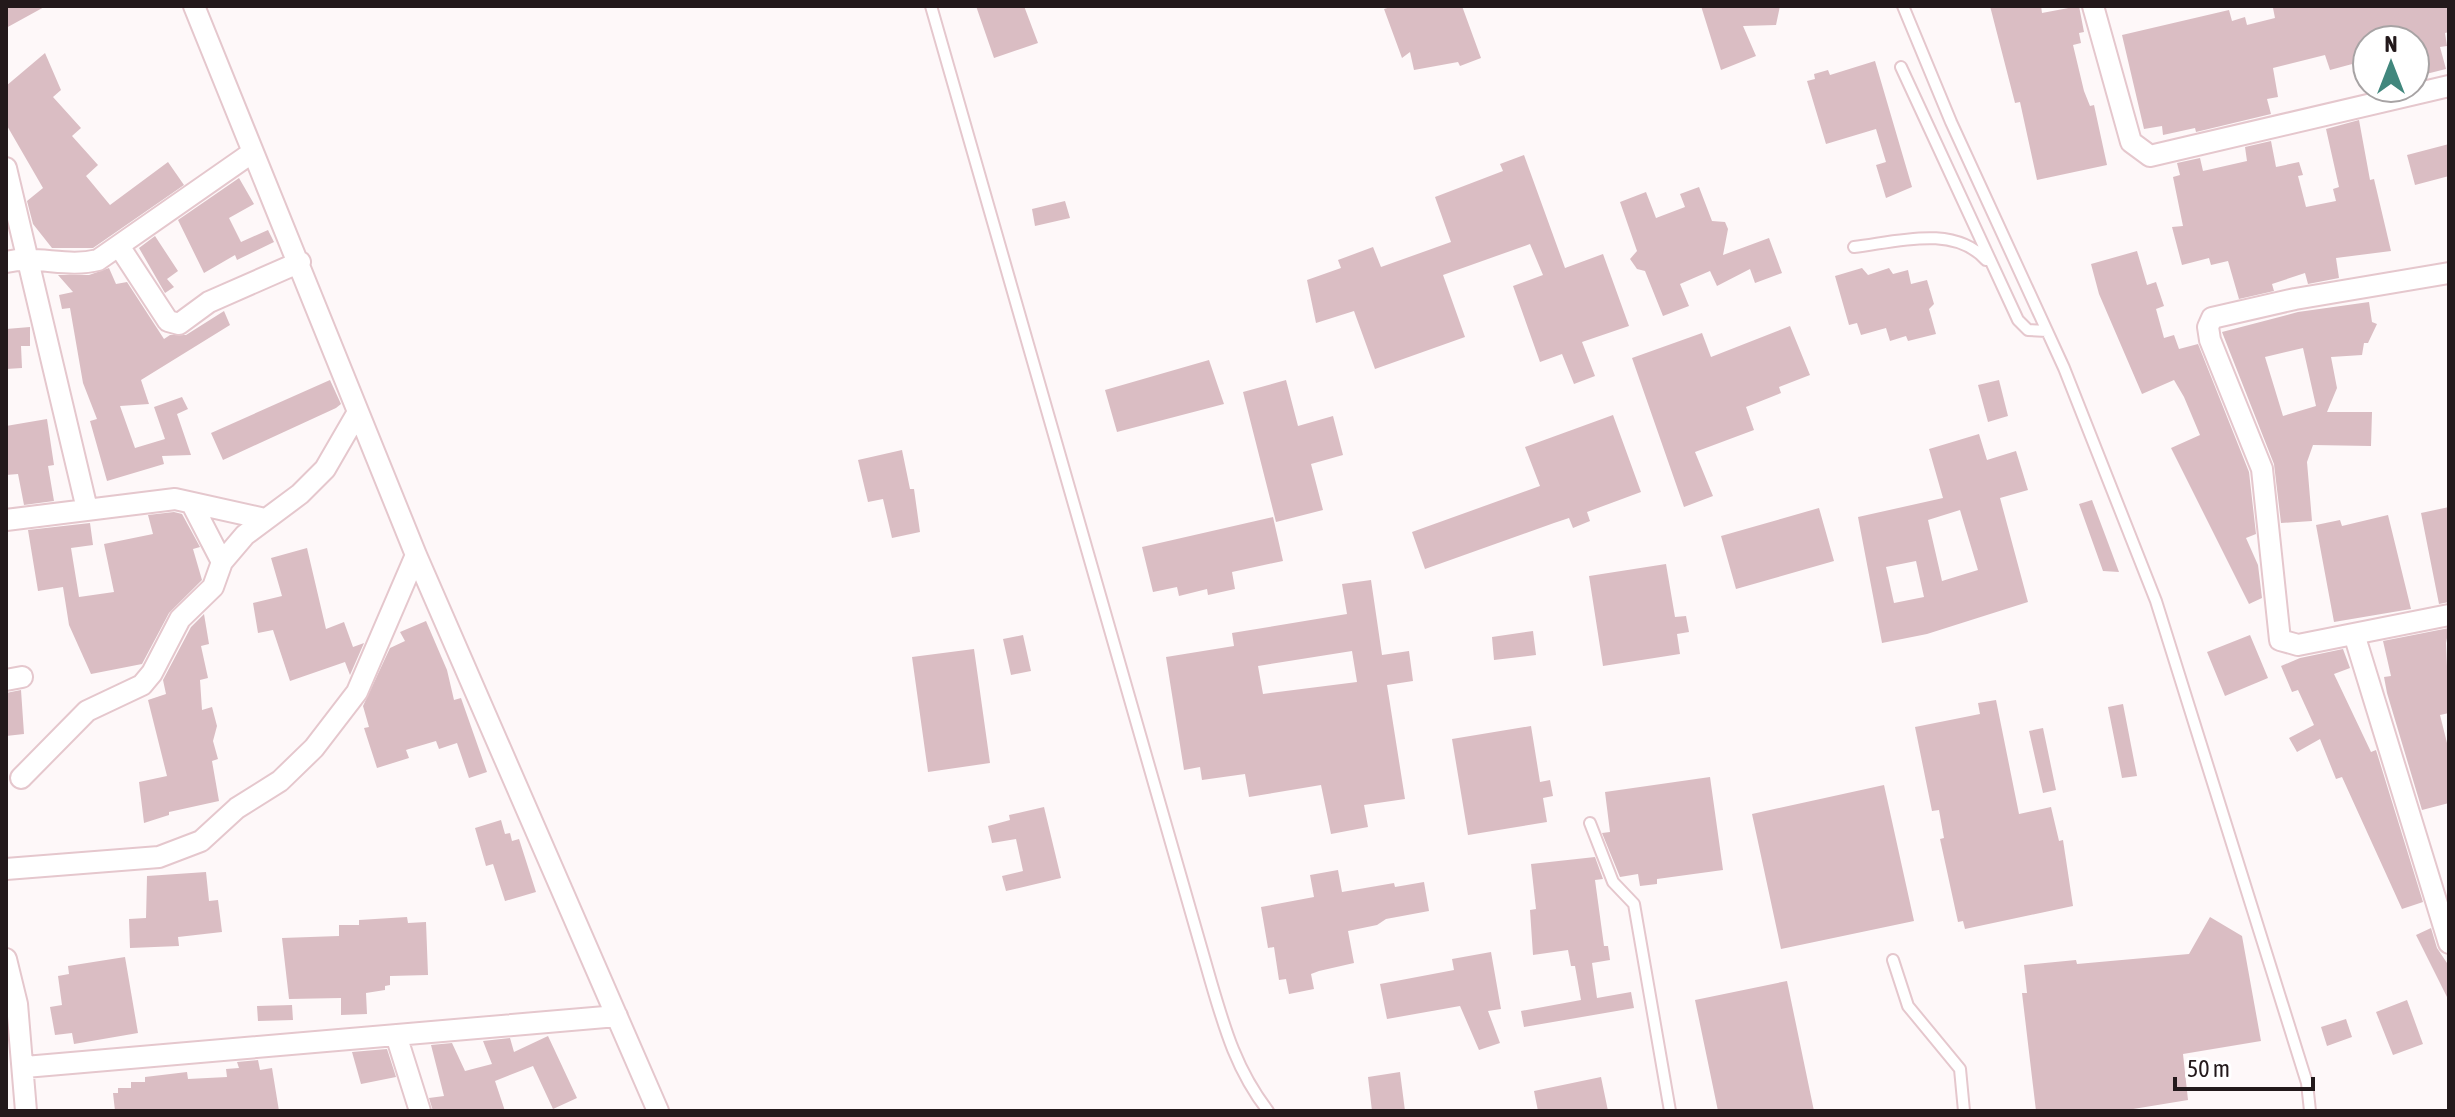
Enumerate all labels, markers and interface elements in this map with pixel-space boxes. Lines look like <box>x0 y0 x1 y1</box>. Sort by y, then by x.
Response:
north arrow <box>2351 24 2431 104</box>
text: N <box>2385 31 2397 57</box>
scale bar <box>2175 1041 2313 1091</box>
text: 50 m <box>2187 1055 2230 1082</box>

